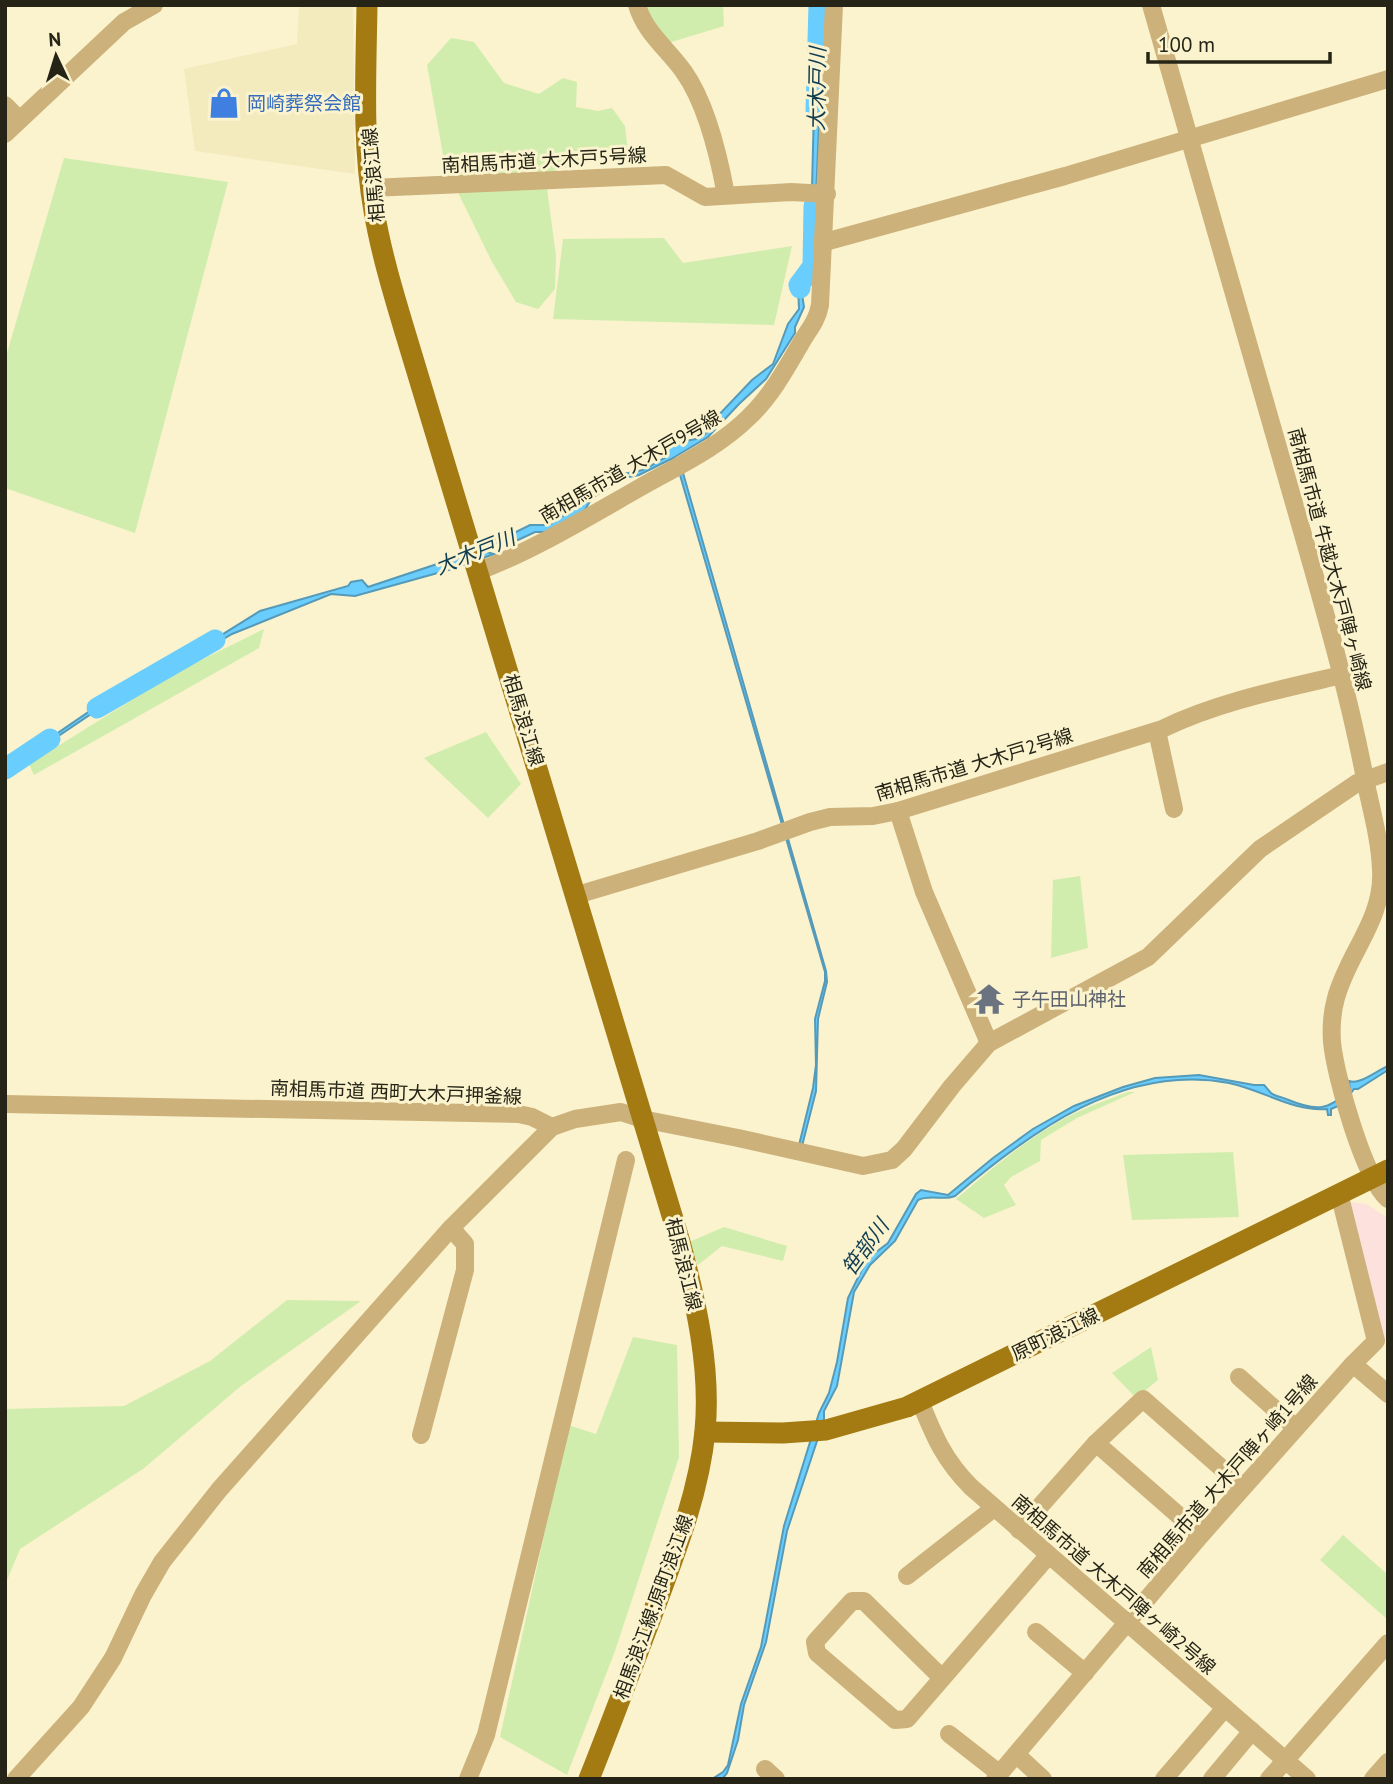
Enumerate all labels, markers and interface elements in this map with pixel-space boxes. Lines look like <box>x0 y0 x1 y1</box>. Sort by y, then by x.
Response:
north arrow <box>21 21 91 91</box>
scale bar <box>1148 21 1330 65</box>
text: N <box>48 27 62 51</box>
text: 100 m <box>1158 31 1215 58</box>
water label: 大木戸川 <box>803 45 831 131</box>
shop icon: 岡崎葬祭会館 <box>207 86 241 120</box>
place label: 岡崎葬祭会館 <box>247 91 361 115</box>
street label: 相馬浪江線 <box>357 127 389 223</box>
street label: 南相馬市道 大木戸5号線 <box>441 143 647 177</box>
street label: 南相馬市道 大木戸9号線 <box>535 404 725 528</box>
street label: 南相馬市道 牛越大木戸陣ヶ崎線 <box>1283 425 1377 693</box>
water label: 大木戸川 <box>431 523 521 580</box>
street label: 相馬浪江線 <box>499 671 549 769</box>
street label: 南相馬市道 大木戸2号線 <box>872 722 1076 806</box>
temple icon: 子午田山神社 <box>972 982 1006 1016</box>
place label: 子午田山神社 <box>1012 987 1126 1011</box>
street label: 南相馬市道 西町大木戸押釜線 <box>270 1076 522 1108</box>
water label: 笹部川 <box>836 1212 896 1280</box>
street label: 相馬浪江線 <box>661 1215 707 1313</box>
street label: 原町浪江線 <box>1007 1302 1103 1366</box>
street label: 南相馬市道 大木戸陣ヶ崎1号線 <box>1132 1369 1322 1583</box>
street label: 南相馬市道 大木戸陣ヶ崎2号線 <box>1007 1489 1221 1679</box>
street label: 相馬浪江線;原町浪江線 <box>608 1511 698 1703</box>

